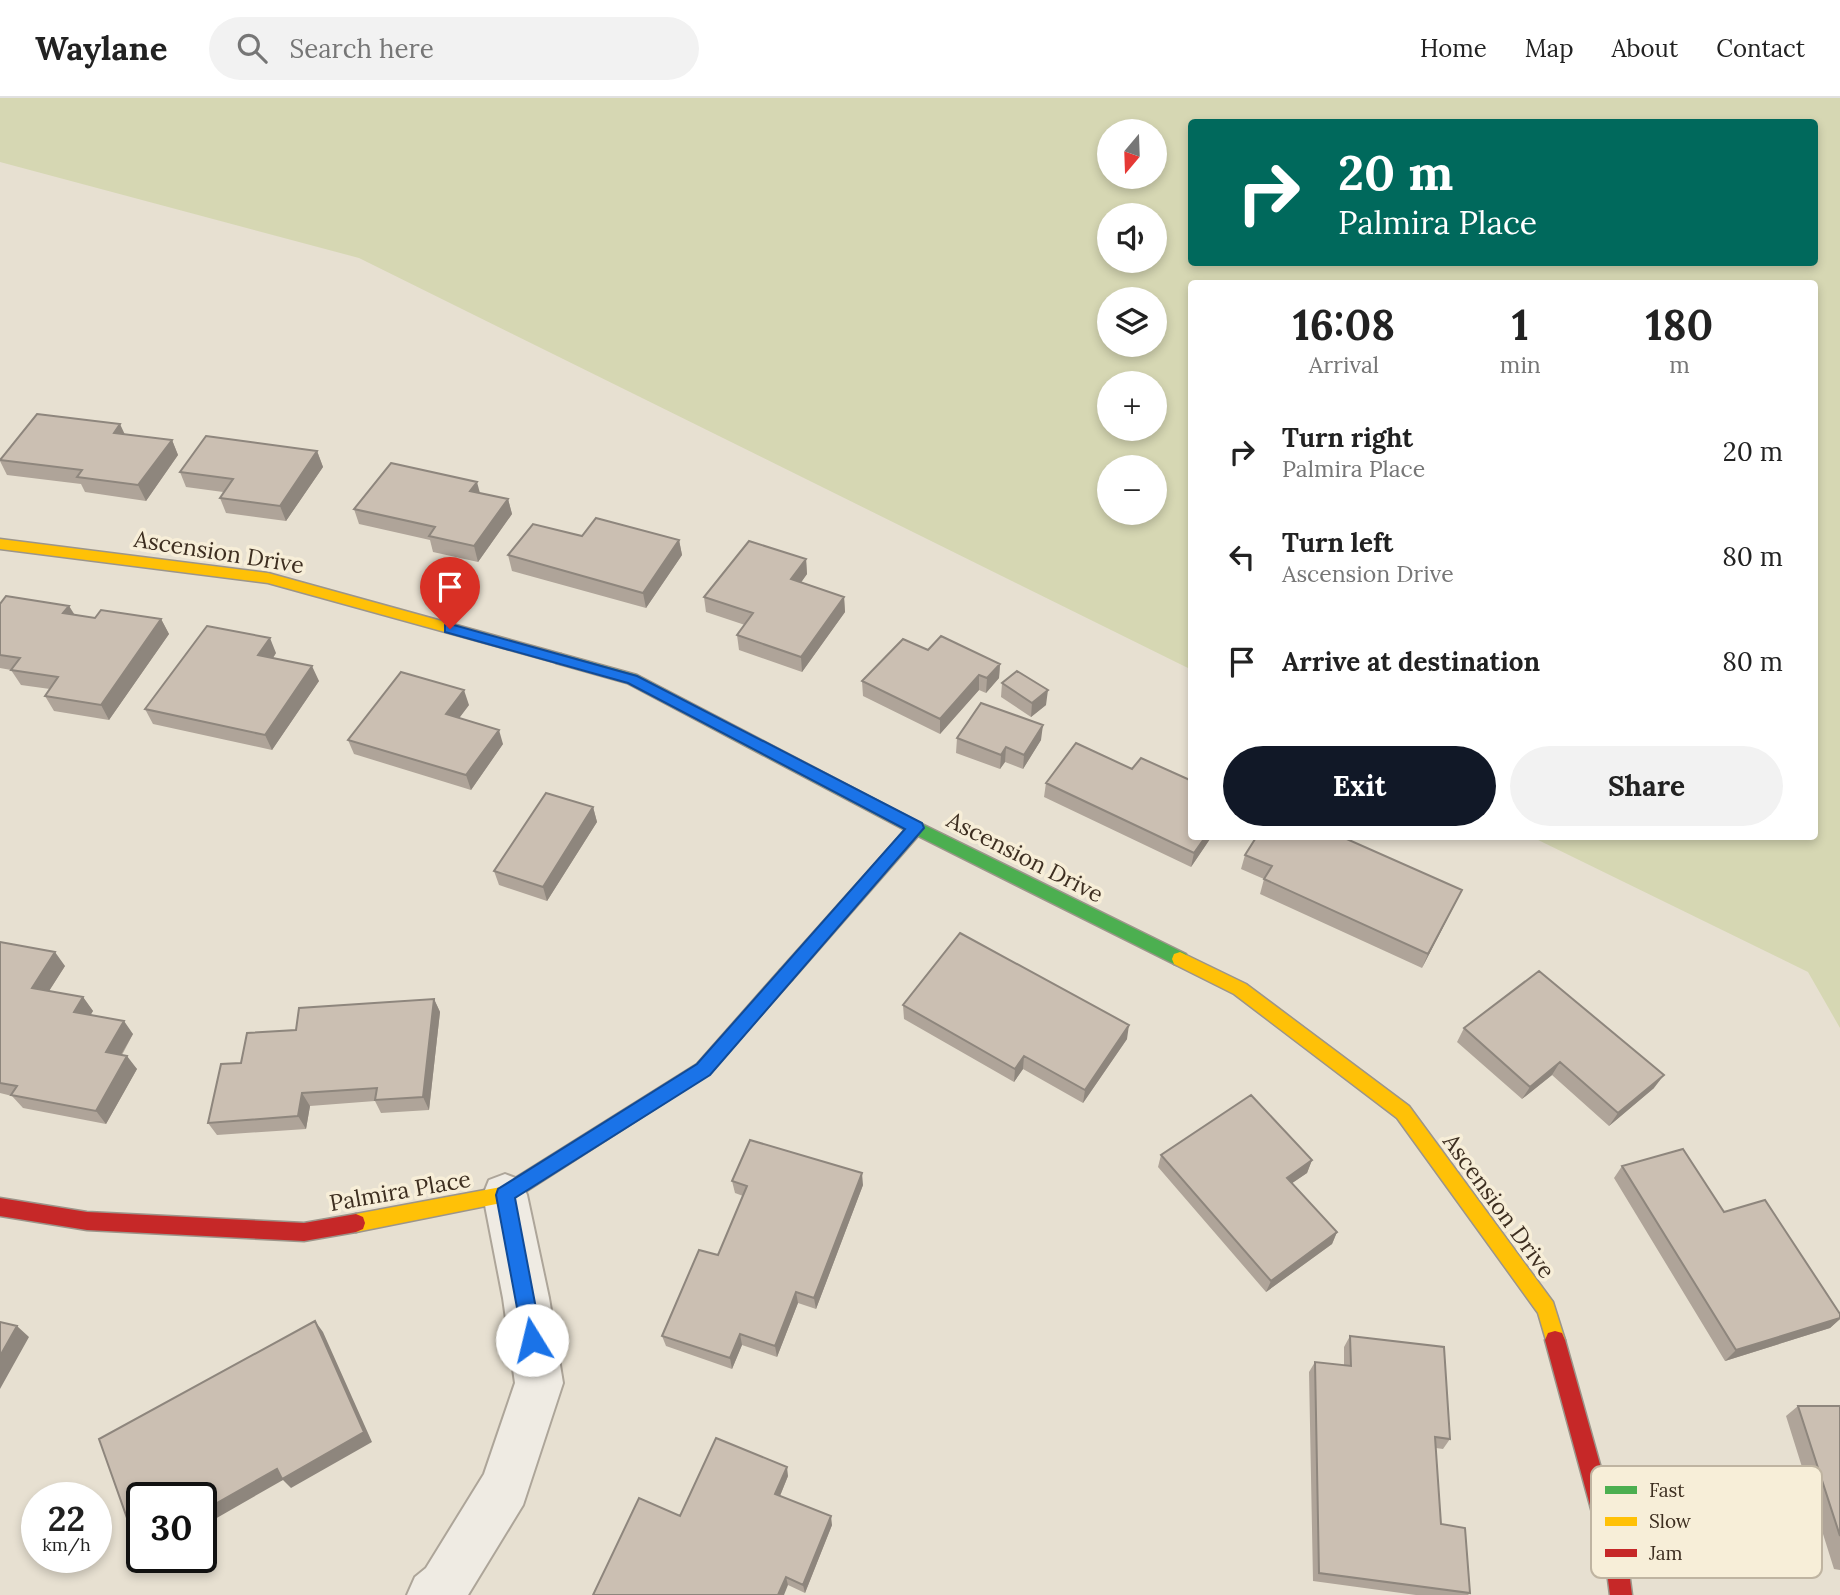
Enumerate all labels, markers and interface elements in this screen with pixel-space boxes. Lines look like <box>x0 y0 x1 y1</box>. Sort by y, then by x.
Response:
search box <box>209 17 699 80</box>
text: Waylane <box>35 27 167 69</box>
icon: search <box>233 29 271 67</box>
text: Search here <box>289 32 434 65</box>
text: Home <box>1420 33 1487 64</box>
text: Map <box>1525 33 1574 64</box>
text: About <box>1612 33 1678 64</box>
text: Contact <box>1716 33 1805 64</box>
north arrow <box>1097 119 1167 189</box>
map controls <box>1097 119 1167 525</box>
text: 20 m <box>1338 141 1453 203</box>
icon: right <box>1223 147 1314 238</box>
text: Palmira Place <box>1338 202 1537 243</box>
button: sound <box>1097 203 1167 273</box>
button: layers <box>1097 287 1167 357</box>
text: 16:08 <box>1293 298 1395 352</box>
text: 1 <box>1512 298 1529 352</box>
text: 180 <box>1646 298 1713 352</box>
text: Arrival <box>1309 350 1379 379</box>
text: min <box>1500 350 1541 379</box>
text: m <box>1669 350 1690 379</box>
button: + <box>1097 371 1167 441</box>
text: Turn right <box>1282 421 1413 454</box>
icon: right <box>1223 433 1261 471</box>
text: 20 m <box>1723 435 1783 468</box>
text: Palmira Place <box>1282 454 1425 483</box>
button: − <box>1097 455 1167 525</box>
street label: Ascension Drive <box>131 524 306 579</box>
text: Turn left <box>1282 526 1393 559</box>
icon: left <box>1223 538 1261 576</box>
text: 80 m <box>1722 540 1783 573</box>
pin <box>420 557 480 629</box>
text: Ascension Drive <box>1282 559 1454 588</box>
icon: arrive <box>431 568 469 606</box>
icon: arrive <box>1223 643 1261 681</box>
text: Arrive at destination <box>1282 645 1540 678</box>
text: 80 m <box>1722 645 1783 678</box>
button: Exit <box>1223 746 1496 826</box>
button: Share <box>1510 746 1783 826</box>
street label: Ascension Drive <box>941 804 1108 908</box>
street label: Ascension Drive <box>1437 1127 1562 1284</box>
street label: Palmira Place <box>327 1164 473 1217</box>
position arrow <box>495 1303 569 1377</box>
legend <box>1591 1466 1822 1578</box>
text: Fast <box>1649 1478 1685 1502</box>
speed limit sign: 30 <box>126 1482 217 1573</box>
text: 22 <box>48 1496 85 1541</box>
text: Slow <box>1649 1509 1692 1533</box>
text: km/h <box>42 1533 91 1556</box>
text: Jam <box>1648 1541 1683 1565</box>

